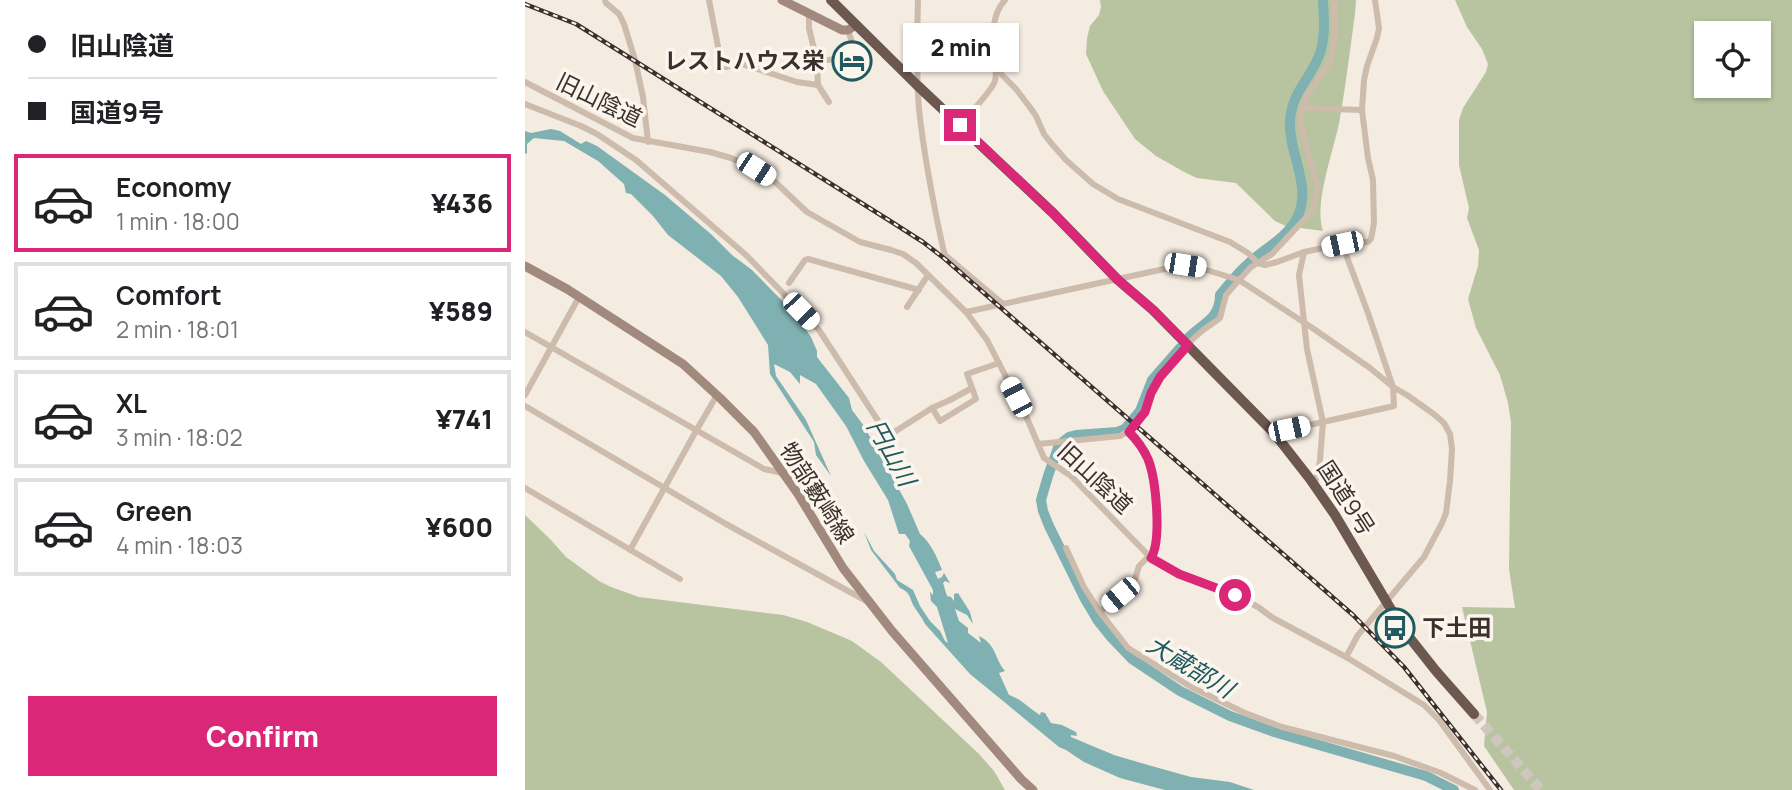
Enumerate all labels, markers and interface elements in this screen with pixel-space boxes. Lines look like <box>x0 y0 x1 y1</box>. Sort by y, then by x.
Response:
map controls <box>1694 21 1771 98</box>
button: locate <box>1694 21 1771 98</box>
callout: 2 min <box>902 24 1018 72</box>
text: 旧山陰道 <box>70 27 174 63</box>
text: 2 min <box>931 31 992 63</box>
hotel icon: レストハウス栄 <box>831 40 873 82</box>
place label: レストハウス栄 <box>664 44 825 76</box>
street label: 旧山陰道 <box>551 65 648 134</box>
text: 国道9号 <box>70 94 164 130</box>
route end <box>944 109 976 141</box>
car <box>733 149 780 189</box>
text: Economy <box>116 169 231 205</box>
icon: car <box>32 172 95 235</box>
text: ¥436 <box>431 185 493 221</box>
text: 1 min · 18:00 <box>116 205 240 237</box>
car <box>1320 229 1365 259</box>
car <box>1163 251 1208 279</box>
text: Comfort <box>116 277 222 313</box>
icon: car <box>32 280 95 343</box>
car <box>779 289 824 333</box>
text: ¥589 <box>429 293 493 329</box>
text: 2 min · 18:01 <box>116 313 239 345</box>
car <box>997 374 1036 420</box>
text: XL <box>116 385 147 421</box>
icon: car <box>32 388 95 451</box>
text: ¥741 <box>436 401 493 437</box>
water label: 円山川 <box>860 413 926 494</box>
car <box>1267 414 1312 444</box>
text: 3 min · 18:02 <box>116 421 243 453</box>
street label: 旧山陰道 <box>1051 434 1140 520</box>
street label: 物部藪崎線 <box>773 436 863 549</box>
street label: 国道9号 <box>1311 454 1383 541</box>
text: Green <box>116 493 192 529</box>
icon: car <box>32 496 95 559</box>
text: ¥600 <box>425 509 493 545</box>
text: 4 min · 18:03 <box>116 529 243 561</box>
car <box>1098 573 1143 617</box>
route start <box>1219 579 1251 611</box>
bus stop icon: 下土田 <box>1374 607 1416 649</box>
place label: 下土田 <box>1422 611 1491 643</box>
water label: 大蔵部川 <box>1141 627 1243 706</box>
button: Confirm <box>28 696 497 776</box>

